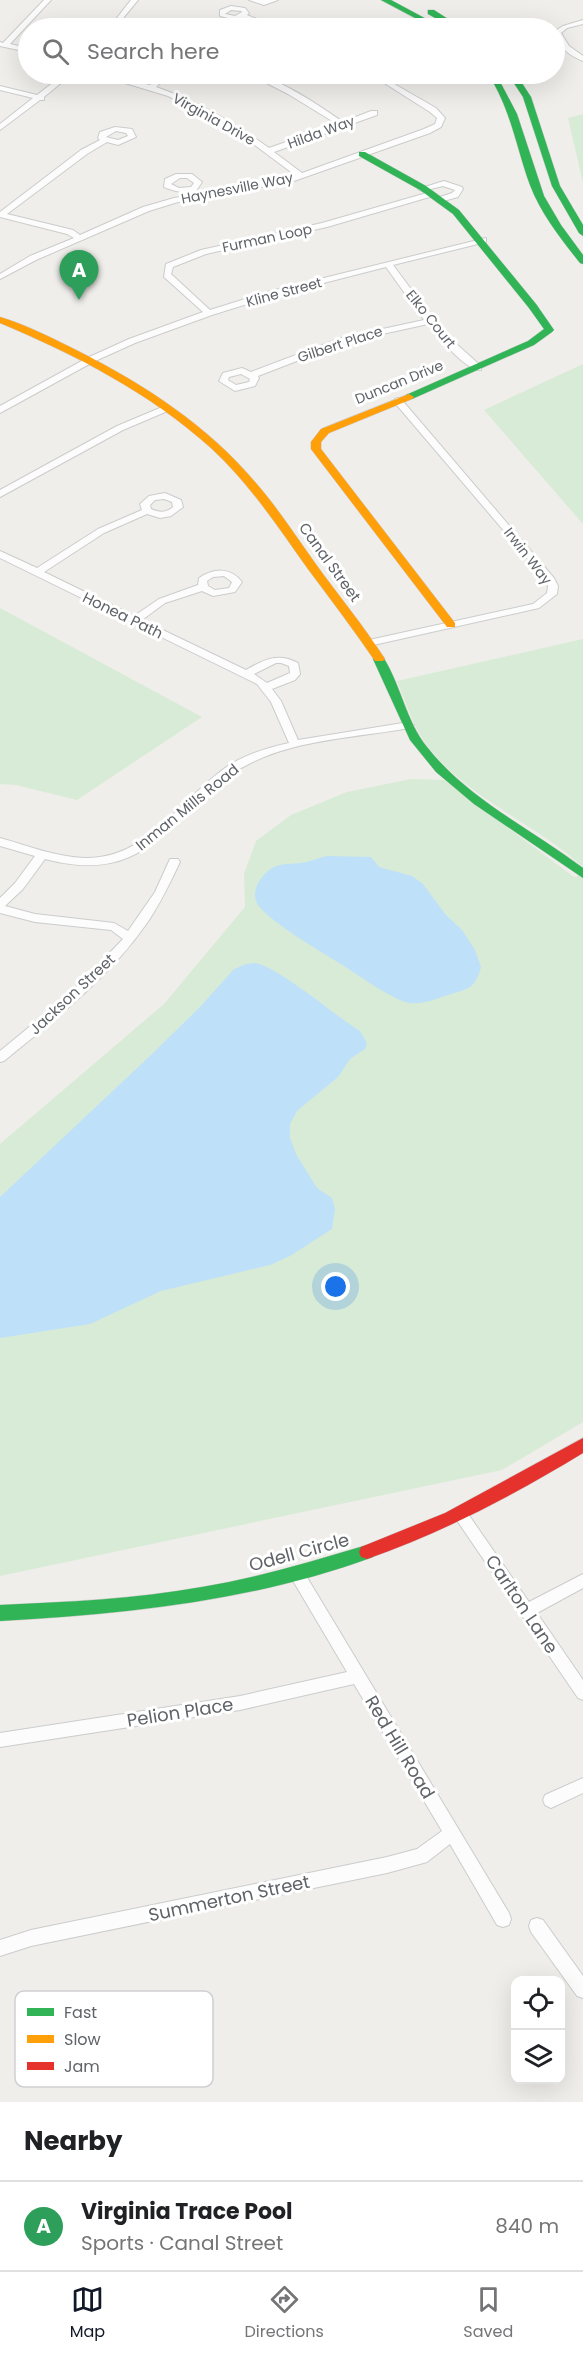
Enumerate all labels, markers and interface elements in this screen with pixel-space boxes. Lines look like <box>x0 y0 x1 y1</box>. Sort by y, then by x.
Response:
search box <box>18 18 565 84</box>
icon: search <box>39 35 72 68</box>
text: Search here <box>87 36 220 67</box>
street label: Virginia Drive <box>169 88 259 150</box>
street label: Hilda Way <box>285 111 358 153</box>
street label: Haynesville Way <box>179 167 295 209</box>
street label: Furman Loop <box>220 219 314 257</box>
pin: A <box>60 250 98 300</box>
street label: Kline Street <box>244 272 324 312</box>
street label: Elko Court <box>401 286 461 352</box>
street label: Gilbert Place <box>295 321 385 367</box>
street label: Duncan Drive <box>352 355 446 409</box>
street label: Canal Street <box>294 518 366 606</box>
street label: Irwin Way <box>499 523 557 589</box>
street label: Honea Path <box>79 587 167 643</box>
street label: Inman Mills Road <box>131 759 243 855</box>
street label: Jackson Street <box>25 949 119 1039</box>
your location <box>321 1272 350 1301</box>
street label: Odell Circle <box>246 1527 352 1577</box>
street label: Carlton Lane <box>480 1550 564 1658</box>
street label: Pelion Place <box>125 1691 235 1733</box>
street label: Red Hill Road <box>359 1691 441 1803</box>
street label: Summerton Street <box>146 1869 312 1927</box>
map controls <box>511 1976 565 2084</box>
button: locate <box>511 1976 565 2030</box>
legend <box>15 1991 213 2087</box>
text: Fast <box>64 2001 97 2024</box>
text: Slow <box>64 2028 101 2051</box>
button: layers <box>511 2030 565 2084</box>
text: Jam <box>64 2055 100 2078</box>
text: Nearby <box>24 2123 122 2159</box>
text: Virginia Trace Pool <box>81 2196 292 2227</box>
text: A <box>36 2212 51 2240</box>
text: 840 m <box>495 2212 559 2240</box>
text: Sports · Canal Street <box>81 2229 283 2257</box>
tab: Map <box>70 2283 105 2344</box>
tab: Directions <box>245 2283 324 2344</box>
tab: Saved <box>463 2283 513 2344</box>

